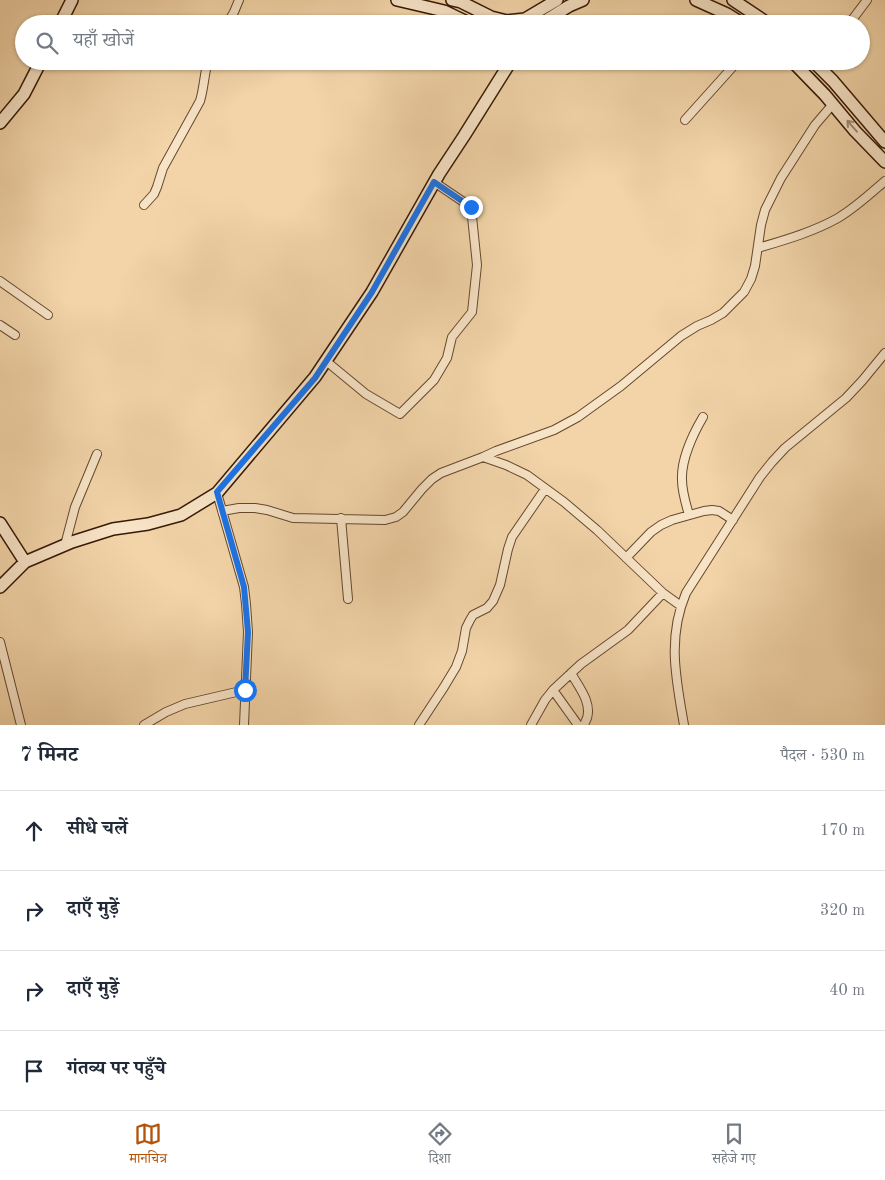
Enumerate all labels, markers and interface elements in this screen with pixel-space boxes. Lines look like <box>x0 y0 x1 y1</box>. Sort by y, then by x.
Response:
search box <box>15 15 870 70</box>
icon: search <box>33 29 61 57</box>
text: यहाँ खोजें <box>73 32 134 51</box>
one-way arrow <box>846 120 857 133</box>
route end <box>460 196 483 219</box>
route start <box>234 679 257 702</box>
text: 7 मिनट <box>20 745 78 766</box>
text: पैदल · 530 m <box>780 748 865 764</box>
icon: ahead <box>20 817 48 845</box>
text: सीधे चलें <box>67 820 127 839</box>
text: 170 m <box>820 823 865 839</box>
icon: right <box>20 897 48 925</box>
text: दाएँ मुड़ें <box>67 900 119 919</box>
text: 320 m <box>820 903 865 919</box>
icon: right <box>20 977 48 1005</box>
text: दाएँ मुड़ें <box>67 980 119 999</box>
text: 40 m <box>829 983 865 999</box>
icon: arrive <box>20 1057 48 1085</box>
text: गंतव्य पर पहुँचे <box>67 1060 166 1079</box>
tab: मानचित्र <box>129 1120 167 1172</box>
tab: दिशा <box>426 1120 454 1172</box>
tab: सहेजे गए <box>712 1120 756 1172</box>

